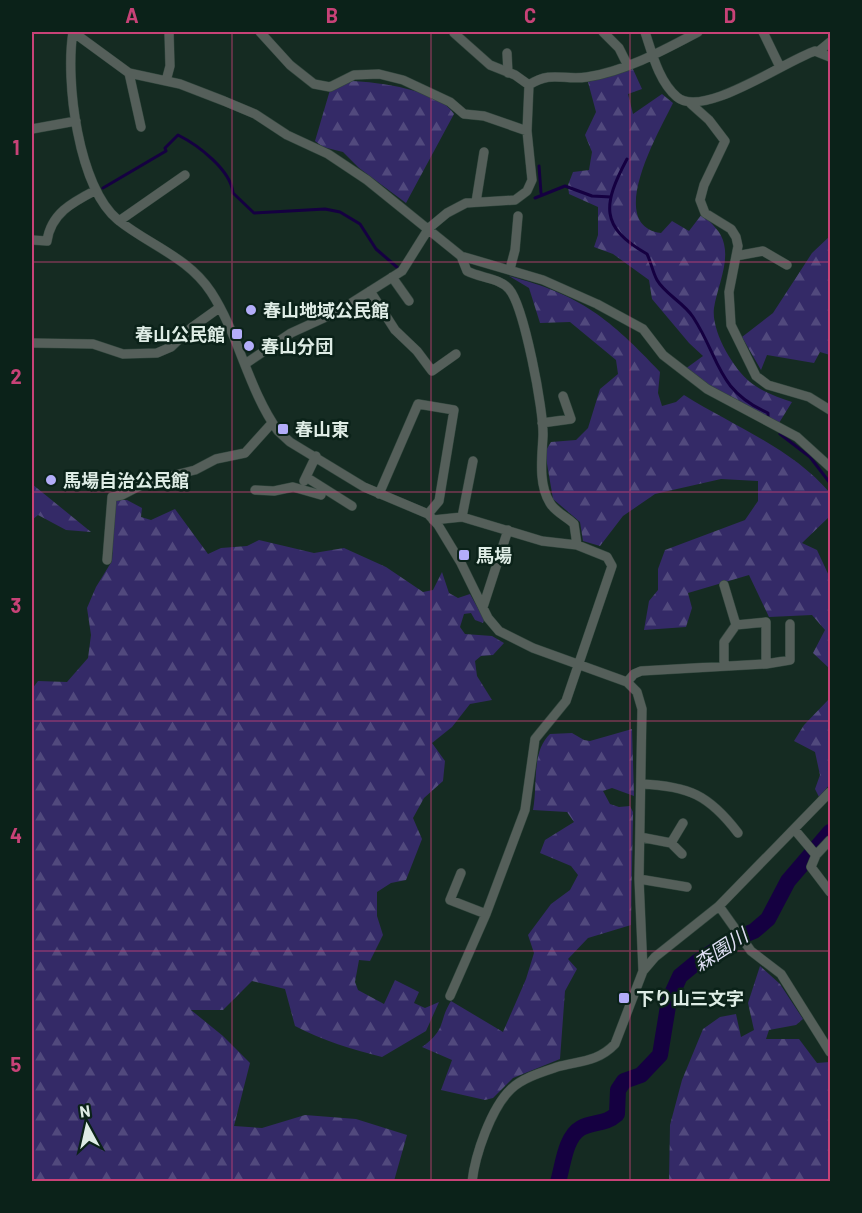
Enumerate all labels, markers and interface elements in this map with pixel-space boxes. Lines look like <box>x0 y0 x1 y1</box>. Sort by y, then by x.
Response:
text: A <box>125 3 139 27</box>
text: B <box>326 3 338 27</box>
text: C <box>524 3 536 27</box>
text: D <box>724 3 736 27</box>
text: 1 <box>12 135 20 159</box>
place label: 春山地域公民館 <box>263 299 389 321</box>
marker: 春山地域公民館 <box>244 303 258 317</box>
place label: 春山公民館 <box>135 323 225 345</box>
marker: 春山公民館 <box>230 327 244 341</box>
place label: 春山分団 <box>261 335 333 357</box>
marker: 春山分団 <box>242 339 256 353</box>
text: 2 <box>10 364 22 388</box>
place label: 春山東 <box>295 418 349 440</box>
marker: 春山東 <box>276 422 290 436</box>
place label: 馬場自治公民館 <box>63 469 189 491</box>
marker: 馬場自治公民館 <box>44 473 58 487</box>
place label: 馬場 <box>476 544 512 566</box>
marker: 馬場 <box>457 548 471 562</box>
text: 3 <box>11 593 21 617</box>
text: 4 <box>10 823 22 847</box>
water label: 森園川 <box>688 922 753 975</box>
place label: 下り山三文字 <box>636 987 744 1009</box>
marker: 下り山三文字 <box>617 991 631 1005</box>
text: 5 <box>11 1052 22 1076</box>
north arrow <box>57 1096 117 1156</box>
text: N <box>78 1101 91 1121</box>

